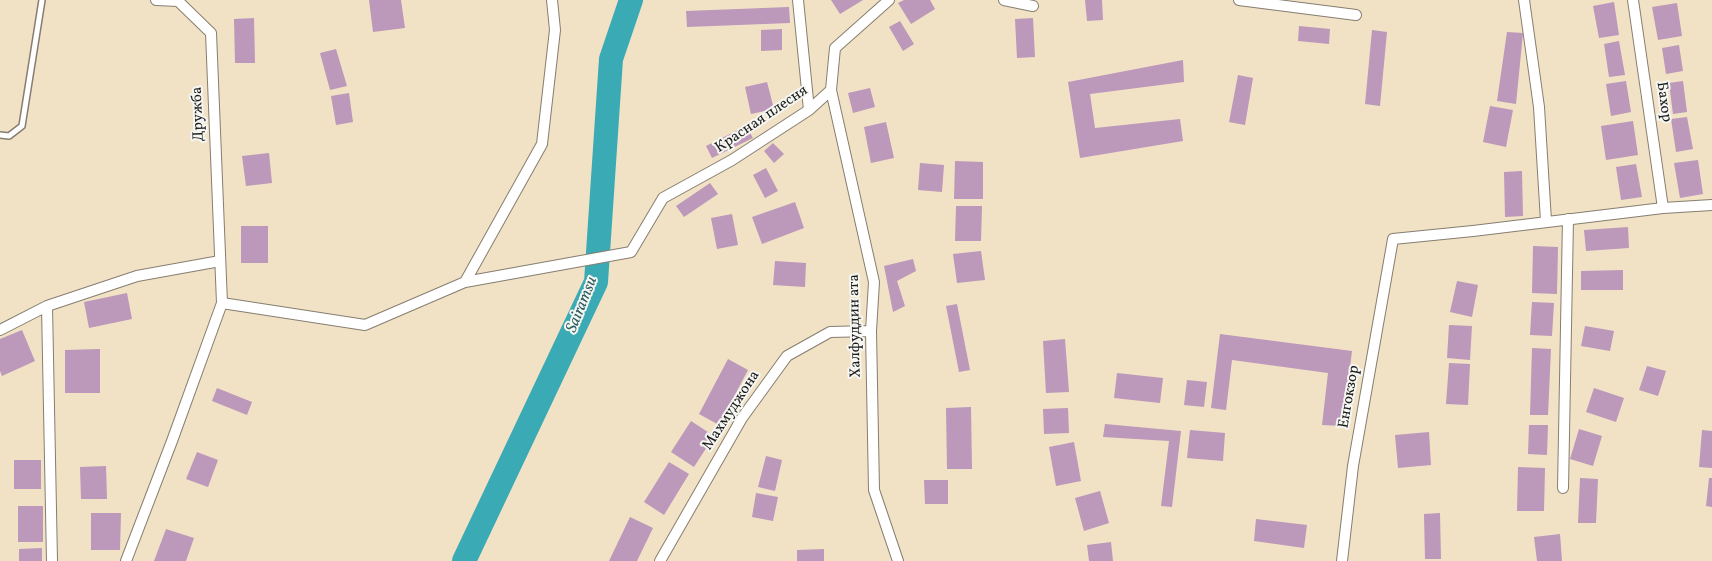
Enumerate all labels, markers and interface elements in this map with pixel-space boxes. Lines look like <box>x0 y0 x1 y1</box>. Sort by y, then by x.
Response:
street label: Бахор <box>1651 81 1675 123</box>
street label: Красная плесня <box>712 82 812 158</box>
street label: Дружба <box>189 86 209 142</box>
water label: Sairamsu <box>563 274 603 336</box>
street label: Халфуддин ата <box>846 274 866 378</box>
street label: Енгокзор <box>1336 364 1364 430</box>
street label: Махмуджона <box>700 368 764 454</box>

